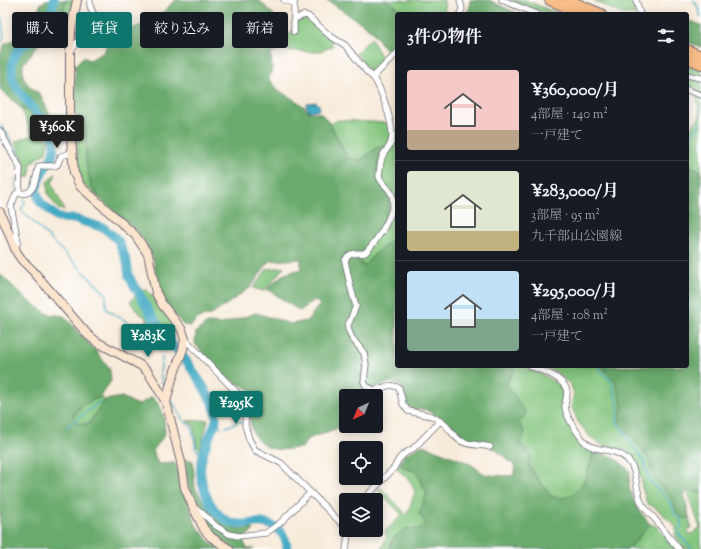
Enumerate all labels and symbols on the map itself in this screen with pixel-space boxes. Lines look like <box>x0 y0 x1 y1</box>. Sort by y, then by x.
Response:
pin: ¥360K <box>29 115 85 149</box>
pin: ¥283K <box>120 324 176 358</box>
north arrow <box>339 389 383 433</box>
pin: ¥295K <box>208 391 264 425</box>

